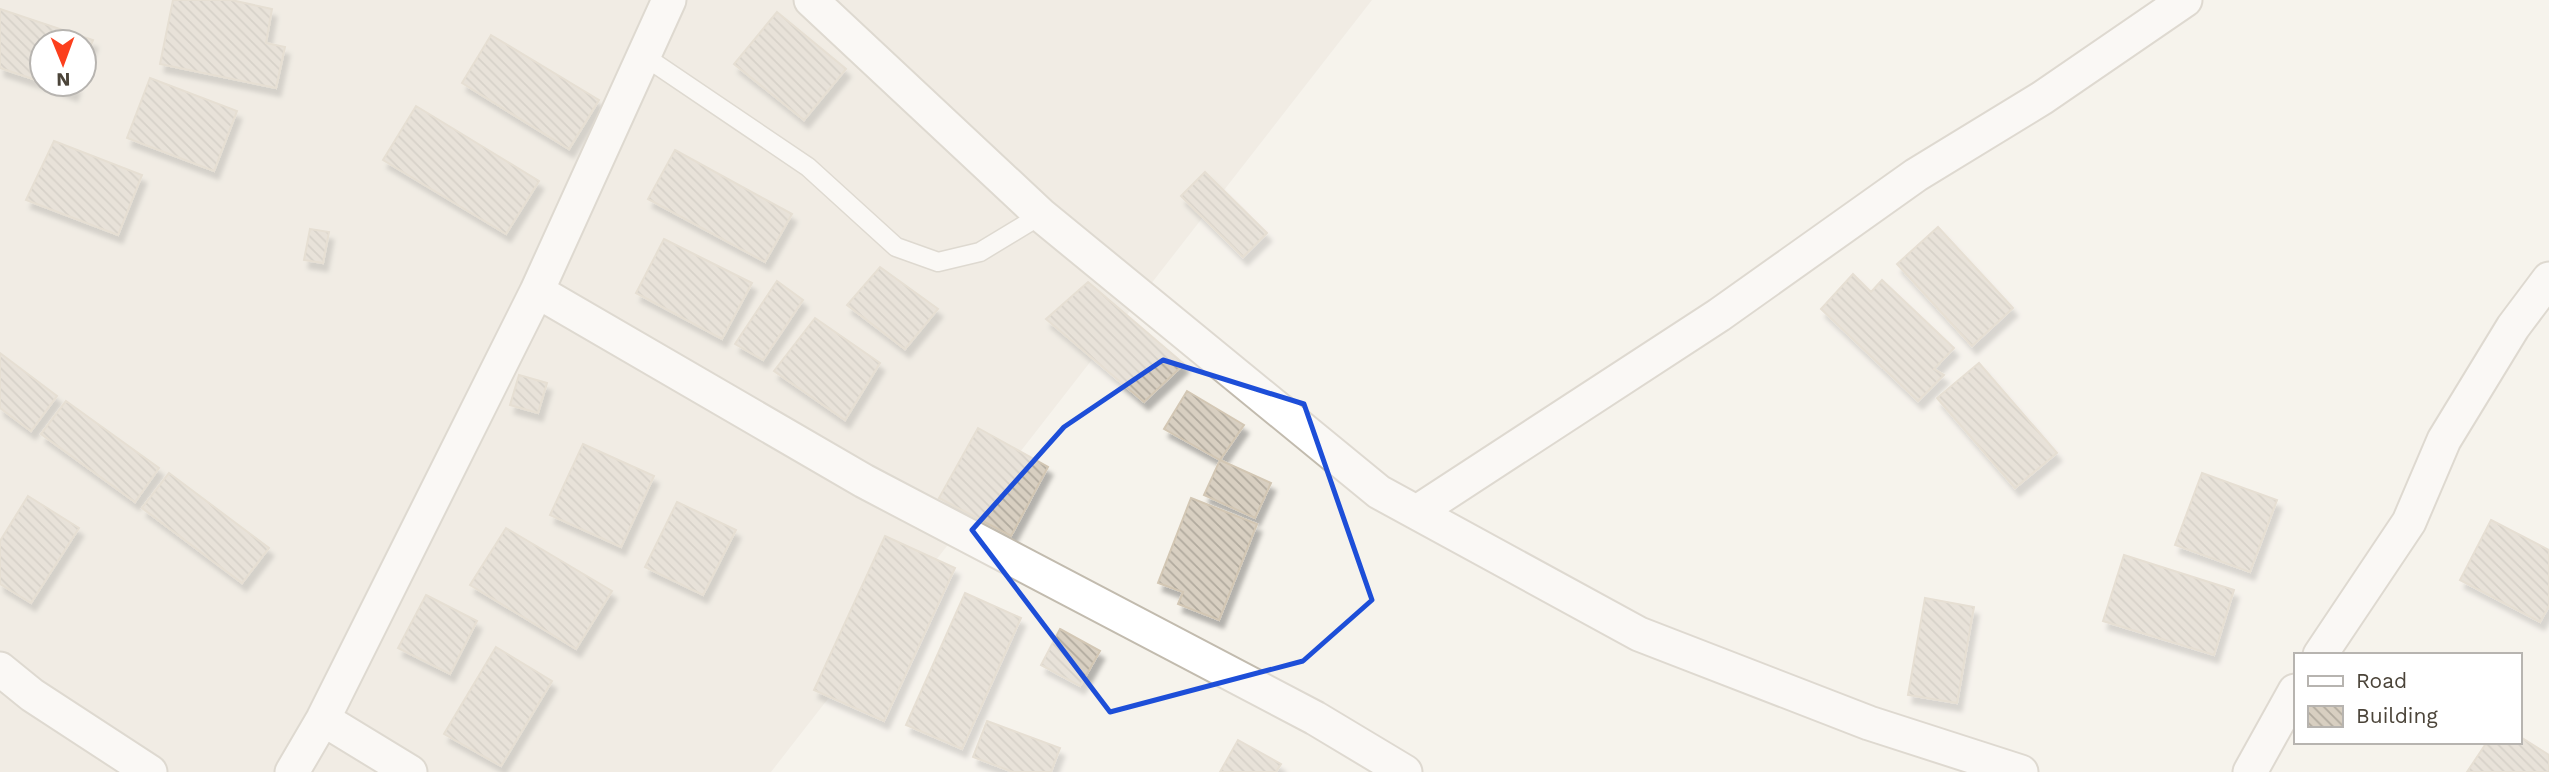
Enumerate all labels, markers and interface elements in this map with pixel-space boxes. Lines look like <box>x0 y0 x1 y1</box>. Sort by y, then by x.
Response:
north arrow <box>28 28 98 98</box>
text: N <box>56 68 71 91</box>
legend <box>2294 653 2521 744</box>
text: Road <box>2356 668 2407 693</box>
text: Building <box>2356 703 2438 728</box>

